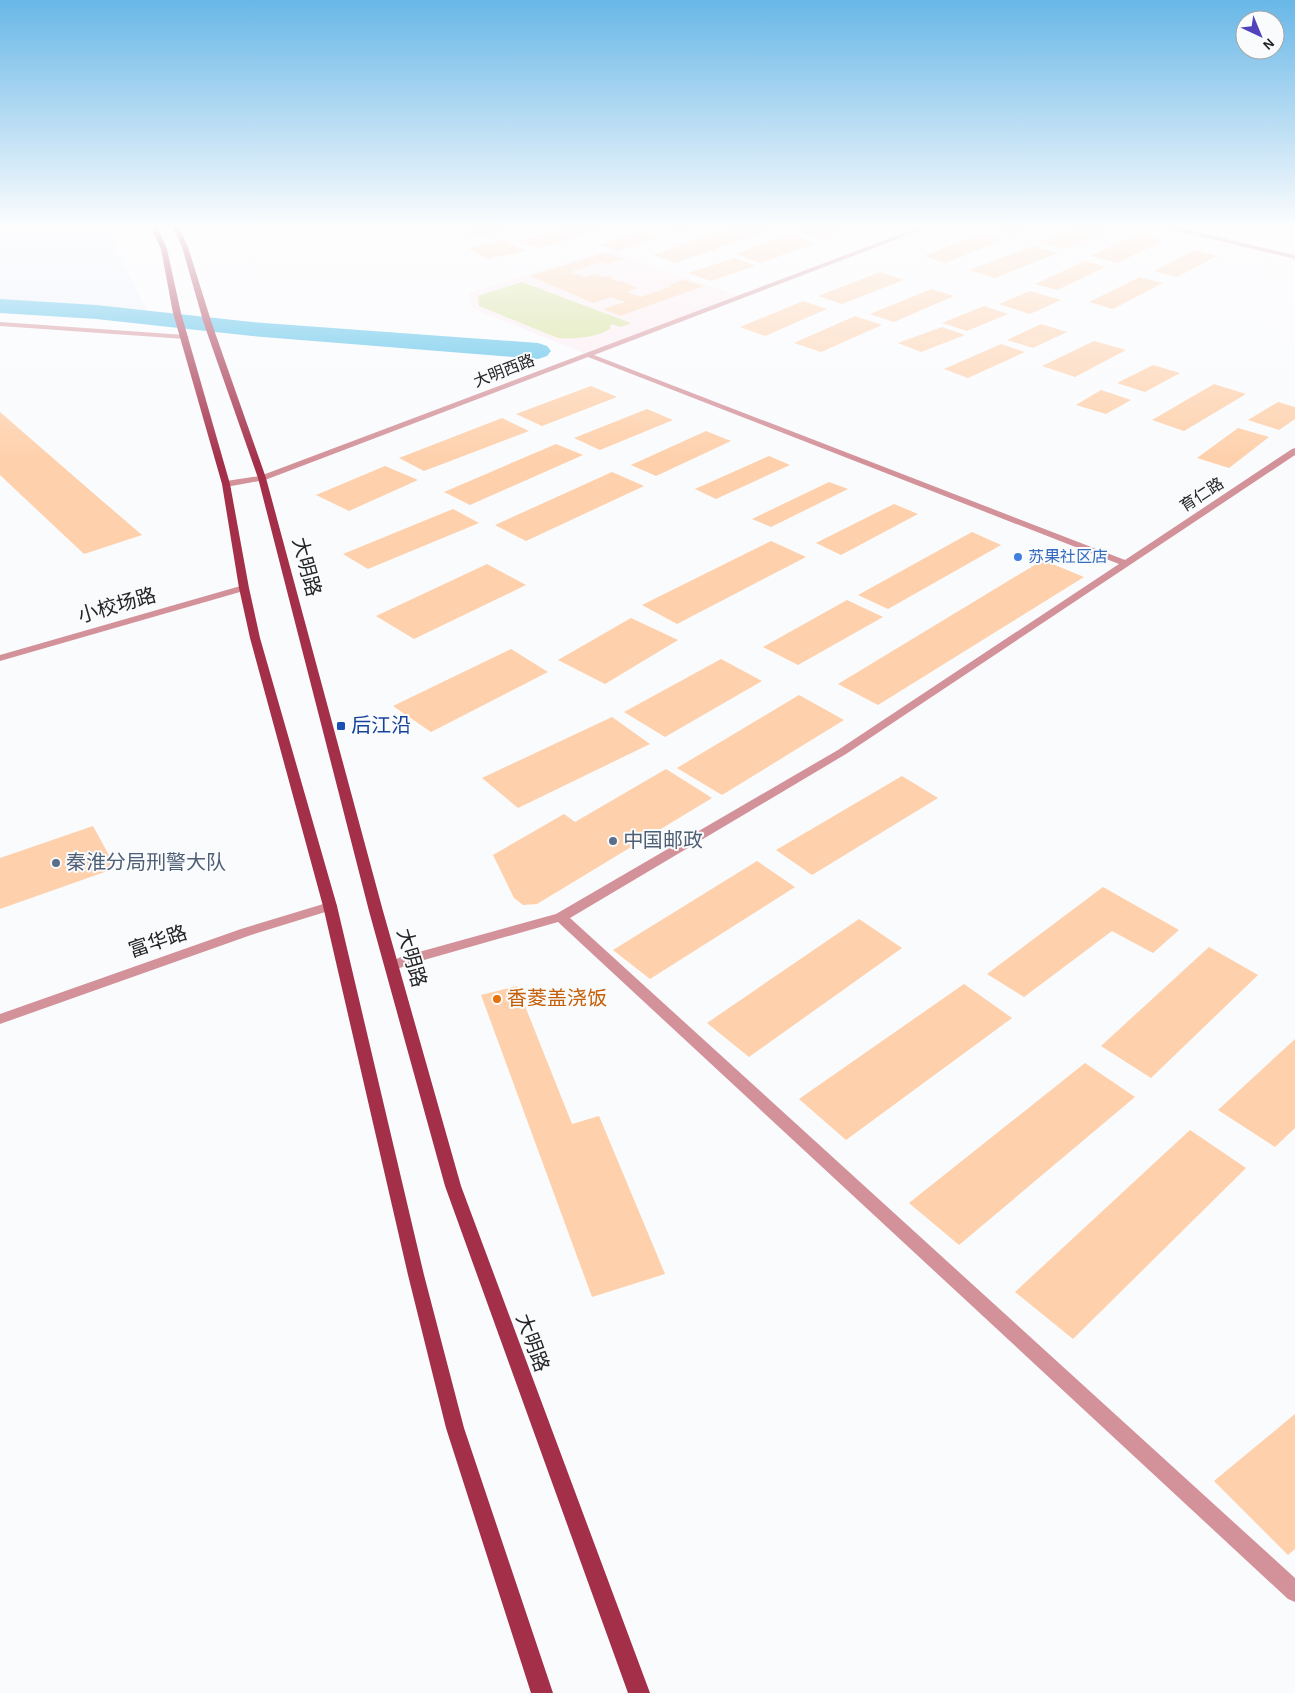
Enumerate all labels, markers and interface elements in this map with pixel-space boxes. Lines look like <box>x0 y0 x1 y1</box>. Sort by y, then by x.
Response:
north arrow <box>1235 10 1285 60</box>
text: N <box>1260 35 1277 52</box>
street label: 大明西路 <box>471 351 537 390</box>
street label: 育仁路 <box>1177 474 1226 515</box>
street label: 大明路 <box>289 535 324 599</box>
place label: 苏果社区店 <box>1028 548 1108 565</box>
marker: 苏果社区店 <box>1012 551 1024 563</box>
street label: 小校场路 <box>76 584 158 627</box>
place label: 后江沿 <box>351 715 411 736</box>
marker: 后江沿 <box>335 720 347 732</box>
place label: 中国邮政 <box>623 830 703 851</box>
marker: 中国邮政 <box>607 835 619 847</box>
place label: 秦淮分局刑警大队 <box>66 852 226 873</box>
marker: 秦淮分局刑警大队 <box>50 857 62 869</box>
street label: 富华路 <box>126 922 190 961</box>
street label: 大明路 <box>393 926 430 990</box>
place label: 香菱盖浇饭 <box>507 988 607 1009</box>
marker: 香菱盖浇饭 <box>491 993 503 1005</box>
street label: 大明路 <box>512 1311 553 1375</box>

